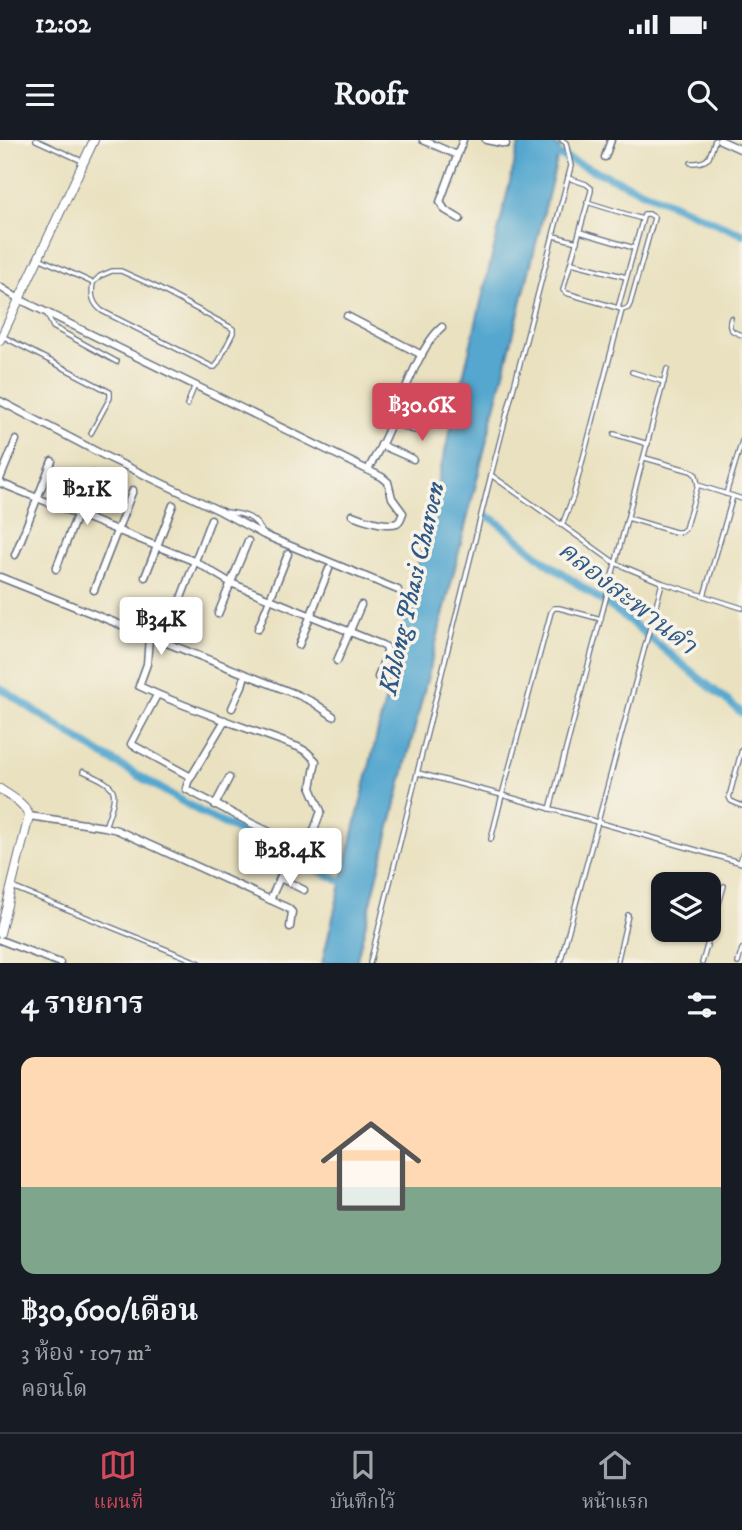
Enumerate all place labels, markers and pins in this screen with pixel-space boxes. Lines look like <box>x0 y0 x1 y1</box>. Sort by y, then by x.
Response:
pin: ฿30.6K <box>365 384 479 443</box>
pin: ฿21K <box>46 468 128 527</box>
pin: ฿34K <box>120 598 202 657</box>
pin: ฿28.4K <box>233 828 347 888</box>

